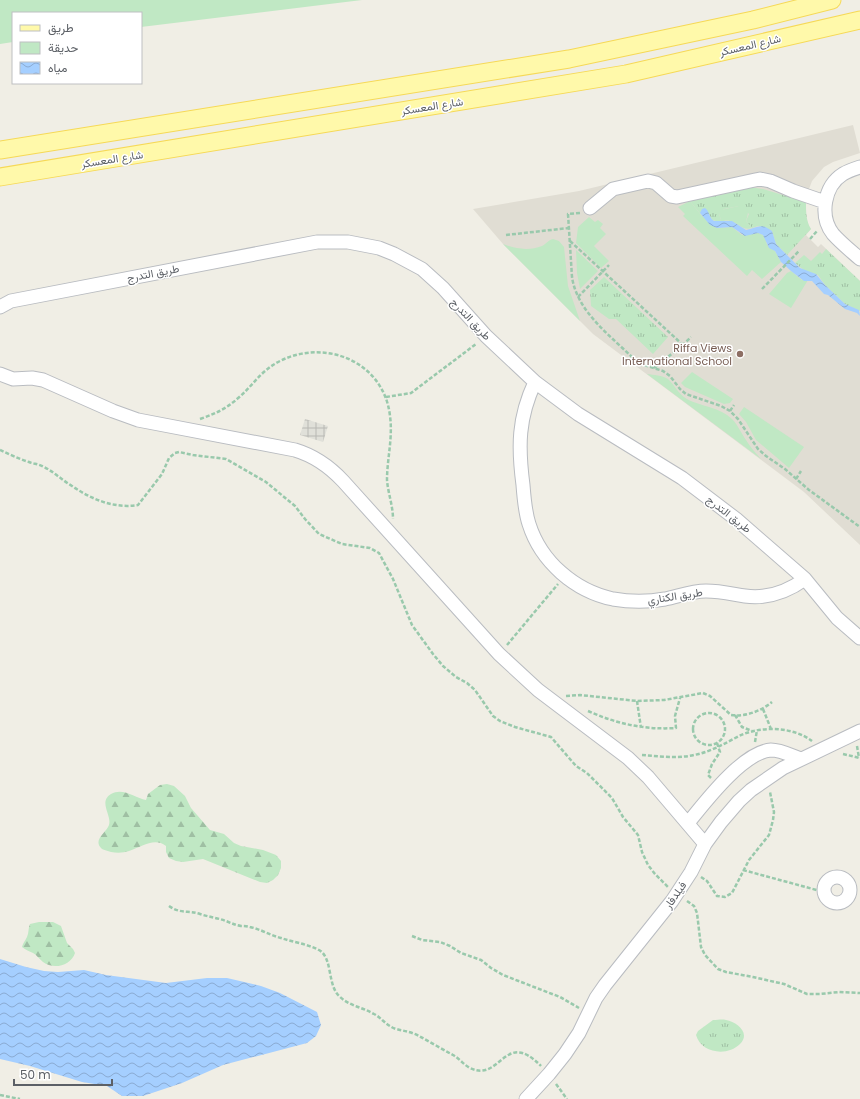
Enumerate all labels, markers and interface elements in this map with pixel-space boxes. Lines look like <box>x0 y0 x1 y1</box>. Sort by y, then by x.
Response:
legend <box>12 12 142 84</box>
text: طريق <box>48 19 74 36</box>
street label: شارع المعسكر <box>717 30 783 60</box>
text: حديقة <box>48 39 78 56</box>
text: مياه <box>48 59 67 76</box>
street label: شارع المعسكر <box>399 93 464 119</box>
street label: شارع المعسكر <box>79 146 144 172</box>
street label: طريق التدرج <box>126 260 180 286</box>
street label: طريق التدرج <box>447 294 495 344</box>
place label: Riffa Views International School <box>622 340 732 369</box>
marker: Riffa Views International School <box>735 349 745 359</box>
street label: طريق التدرج <box>703 491 755 537</box>
street label: طريق الكناري <box>646 584 704 610</box>
street label: فيلدفار <box>659 878 690 913</box>
scale bar <box>14 1061 112 1087</box>
text: 50 m <box>20 1066 51 1083</box>

